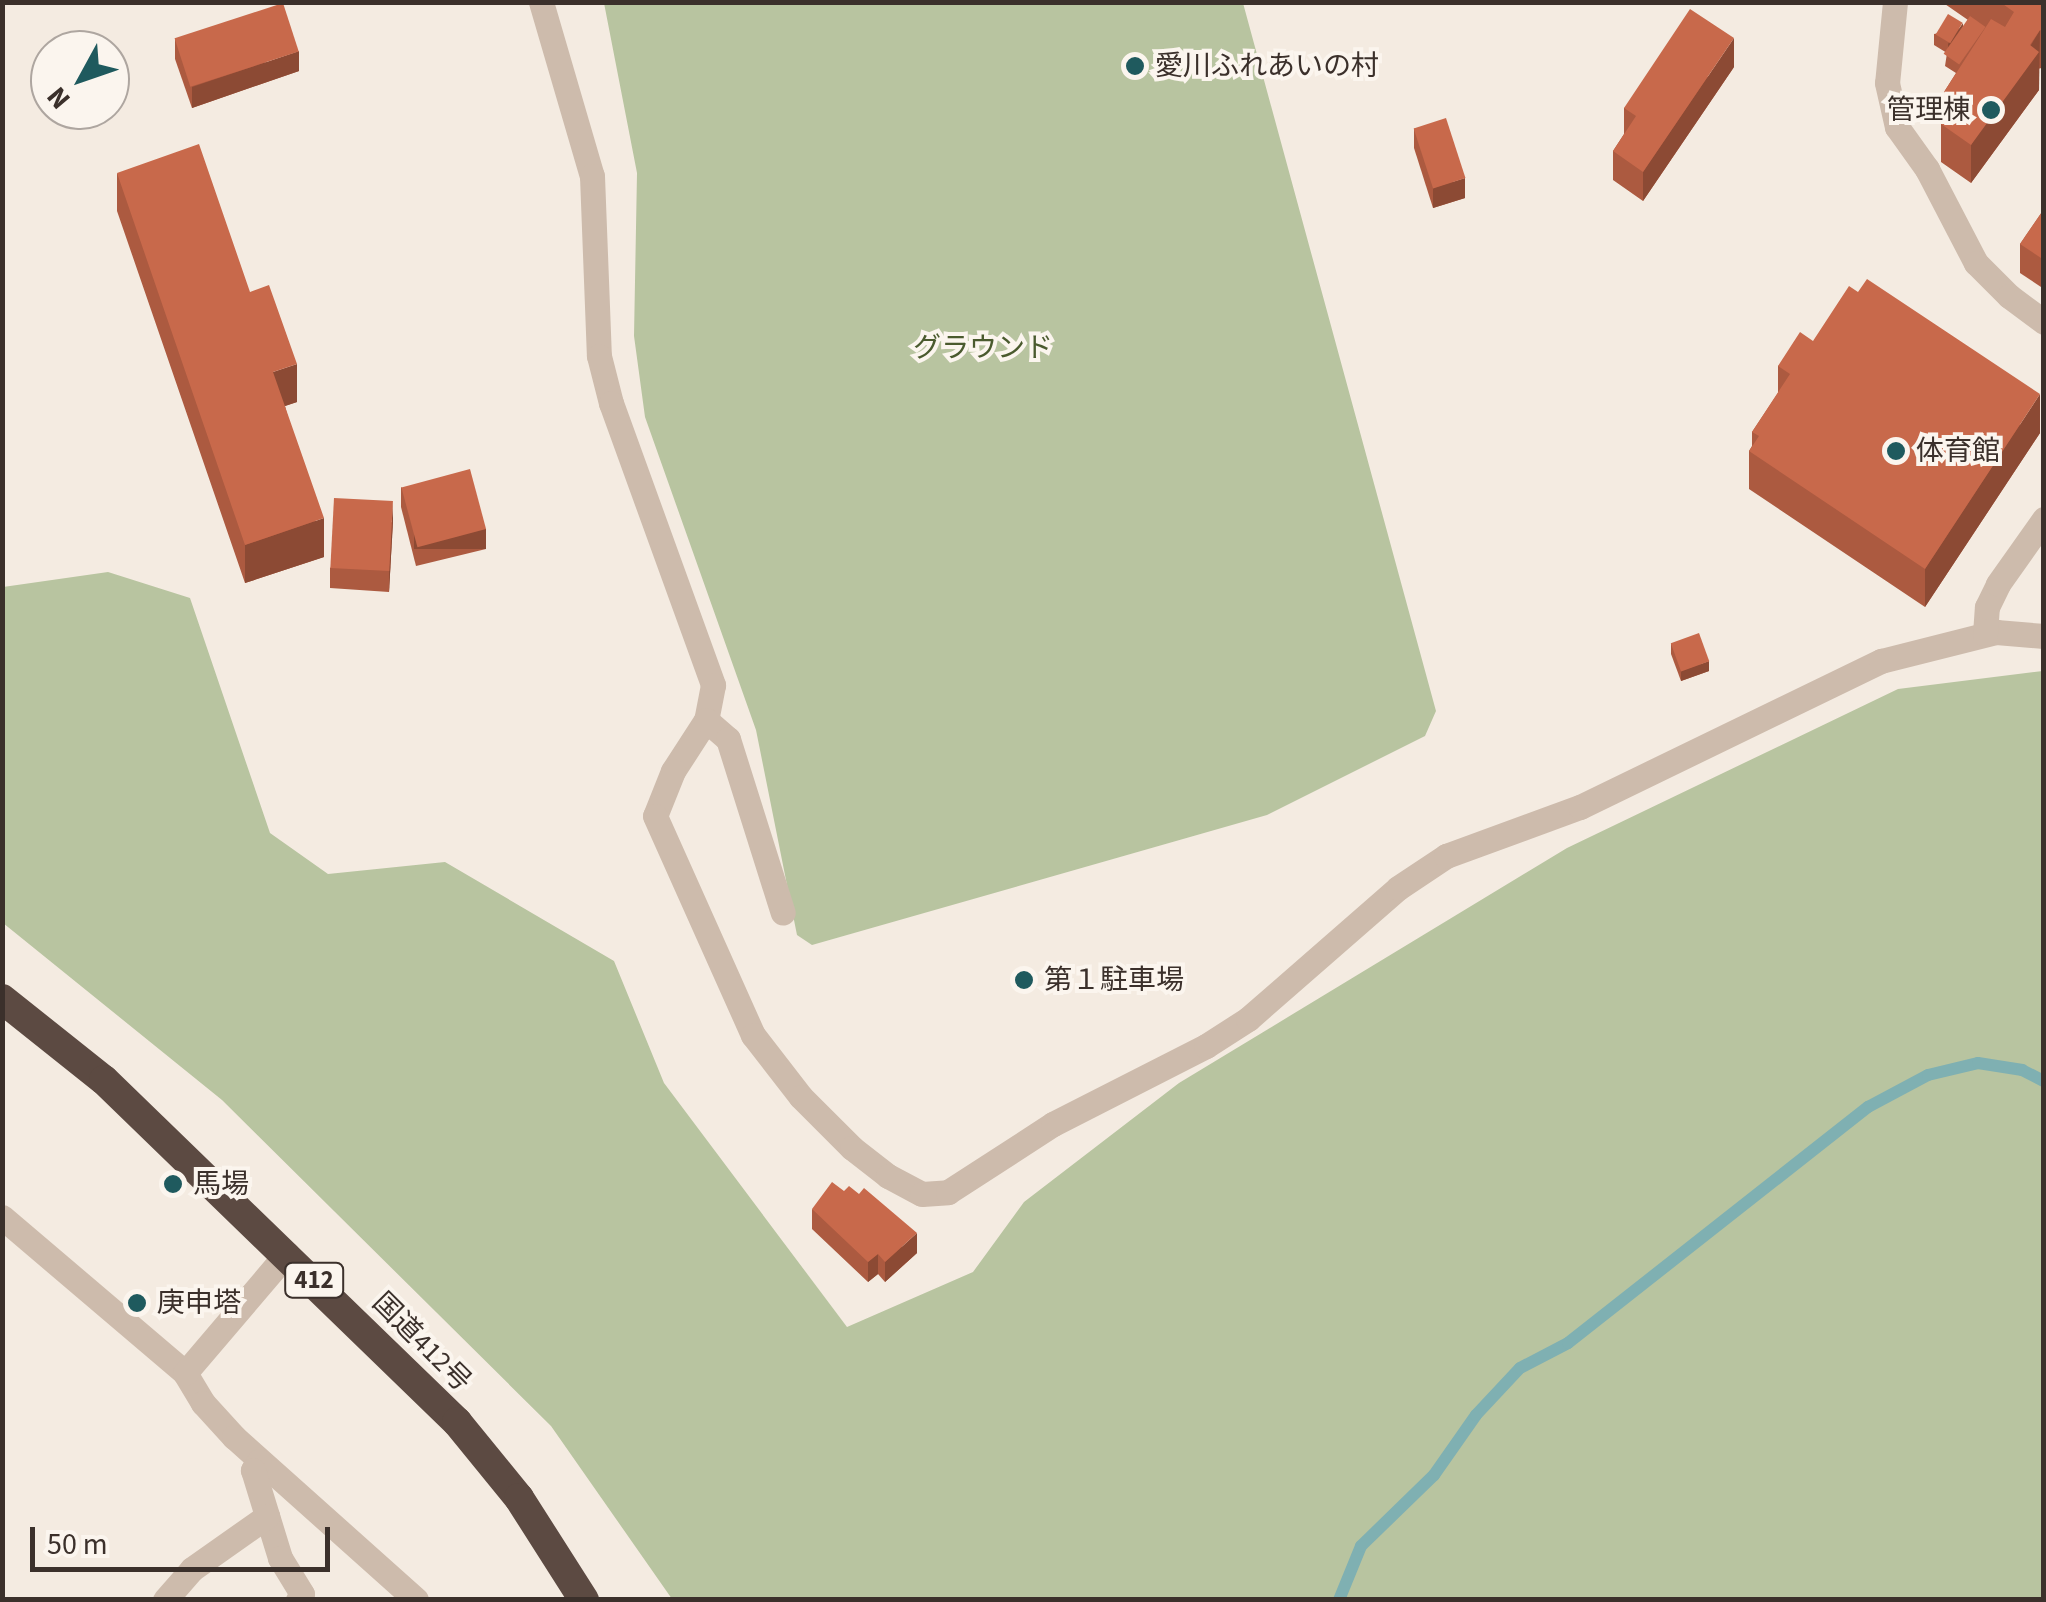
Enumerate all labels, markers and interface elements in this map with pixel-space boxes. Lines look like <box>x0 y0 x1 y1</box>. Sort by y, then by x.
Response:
north arrow <box>30 30 130 130</box>
place label: 愛川ふれあいの村 <box>1155 49 1379 83</box>
marker: 愛川ふれあいの村 <box>1124 55 1146 77</box>
text: N <box>37 78 80 118</box>
place label: 管理棟 <box>1887 93 1971 127</box>
marker: 管理棟 <box>1980 99 2002 121</box>
park label: グラウンド <box>913 331 1053 365</box>
place label: 体育館 <box>1916 434 2000 468</box>
marker: 体育館 <box>1885 440 1907 462</box>
place label: 第１駐車場 <box>1044 963 1184 997</box>
marker: 第１駐車場 <box>1013 969 1035 991</box>
place label: 馬場 <box>193 1167 249 1201</box>
marker: 馬場 <box>162 1173 184 1195</box>
road number: 412 <box>284 1260 344 1300</box>
place label: 庚申塔 <box>157 1286 241 1320</box>
street label: 国道412号 <box>366 1286 478 1398</box>
marker: 庚申塔 <box>126 1292 148 1314</box>
scale bar <box>35 1507 335 1569</box>
text: 50 m <box>47 1523 108 1566</box>

